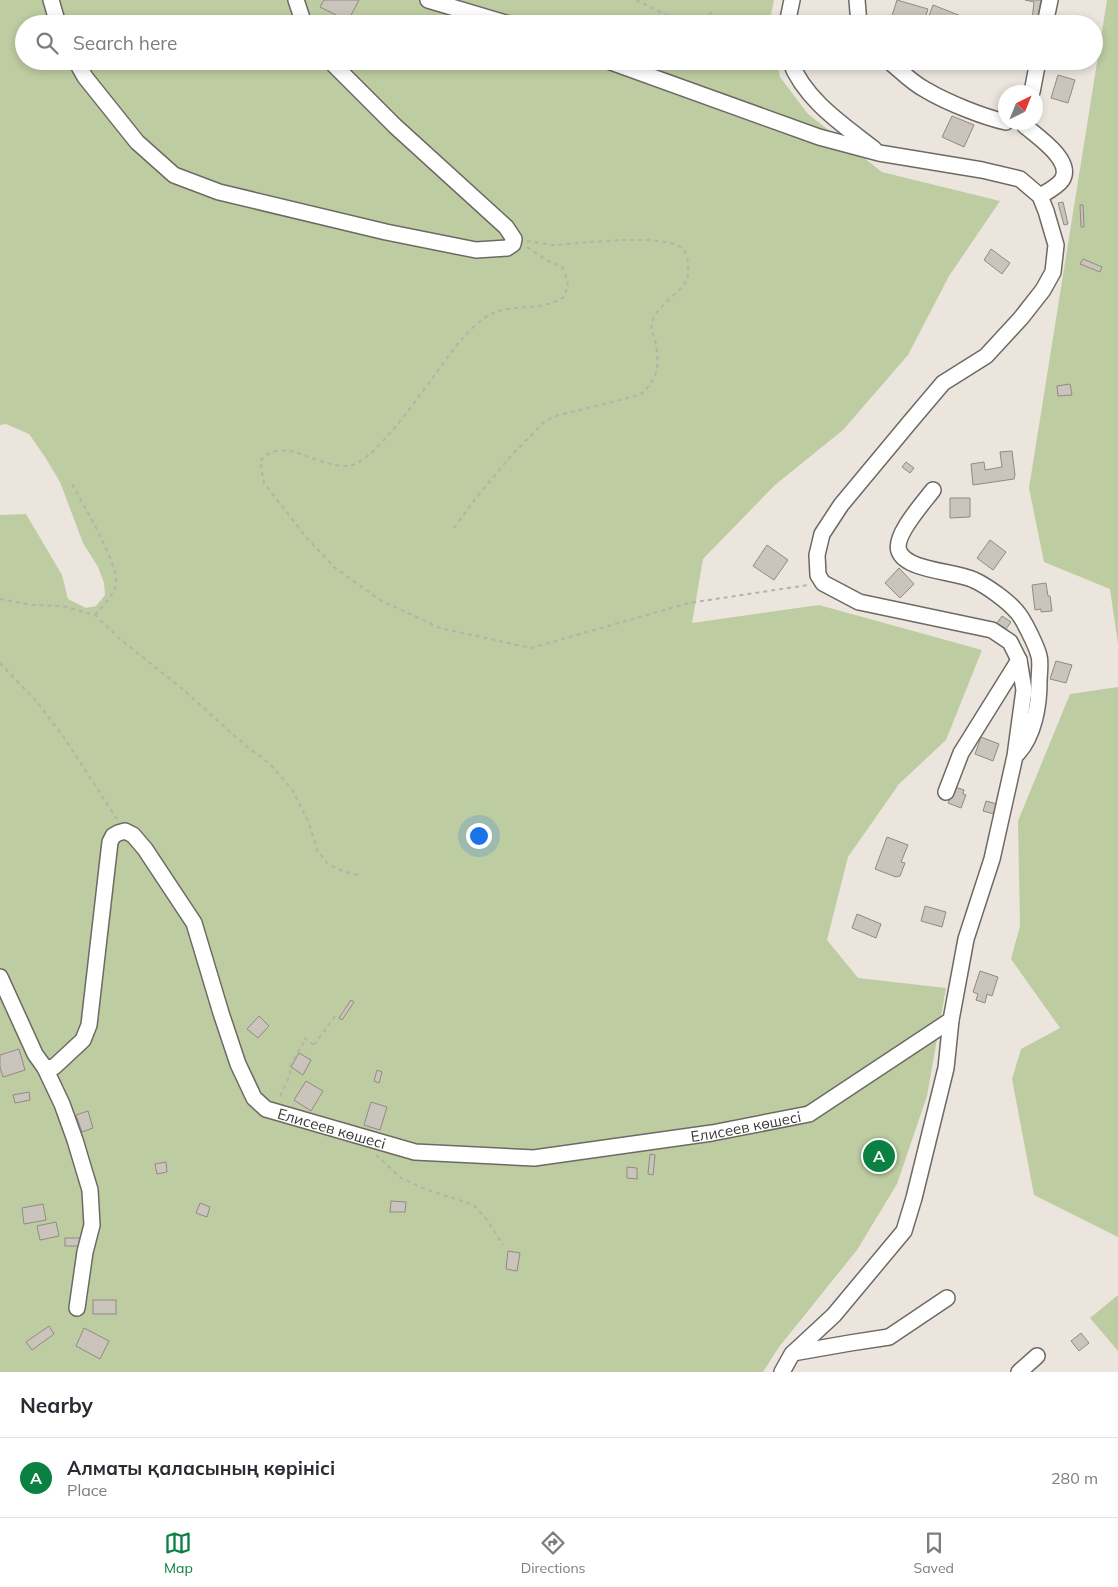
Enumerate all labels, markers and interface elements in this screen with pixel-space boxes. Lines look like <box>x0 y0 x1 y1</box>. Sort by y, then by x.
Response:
search box <box>15 15 1103 70</box>
icon: search <box>33 29 61 57</box>
text: Search here <box>73 31 177 55</box>
north arrow <box>998 85 1043 130</box>
your location <box>466 823 492 849</box>
street label: Елисеев көшесі <box>275 1103 388 1153</box>
street label: Елисеев көшесі <box>689 1106 802 1145</box>
pin: A <box>863 1137 895 1175</box>
text: Nearby <box>20 1392 93 1418</box>
text: Алматы қаласының көрінісі <box>67 1456 335 1480</box>
text: A <box>30 1468 42 1488</box>
text: 280 m <box>1051 1468 1098 1488</box>
text: Place <box>67 1480 107 1500</box>
tab: Map <box>164 1529 193 1577</box>
tab: Directions <box>521 1529 586 1577</box>
tab: Saved <box>914 1529 954 1577</box>

